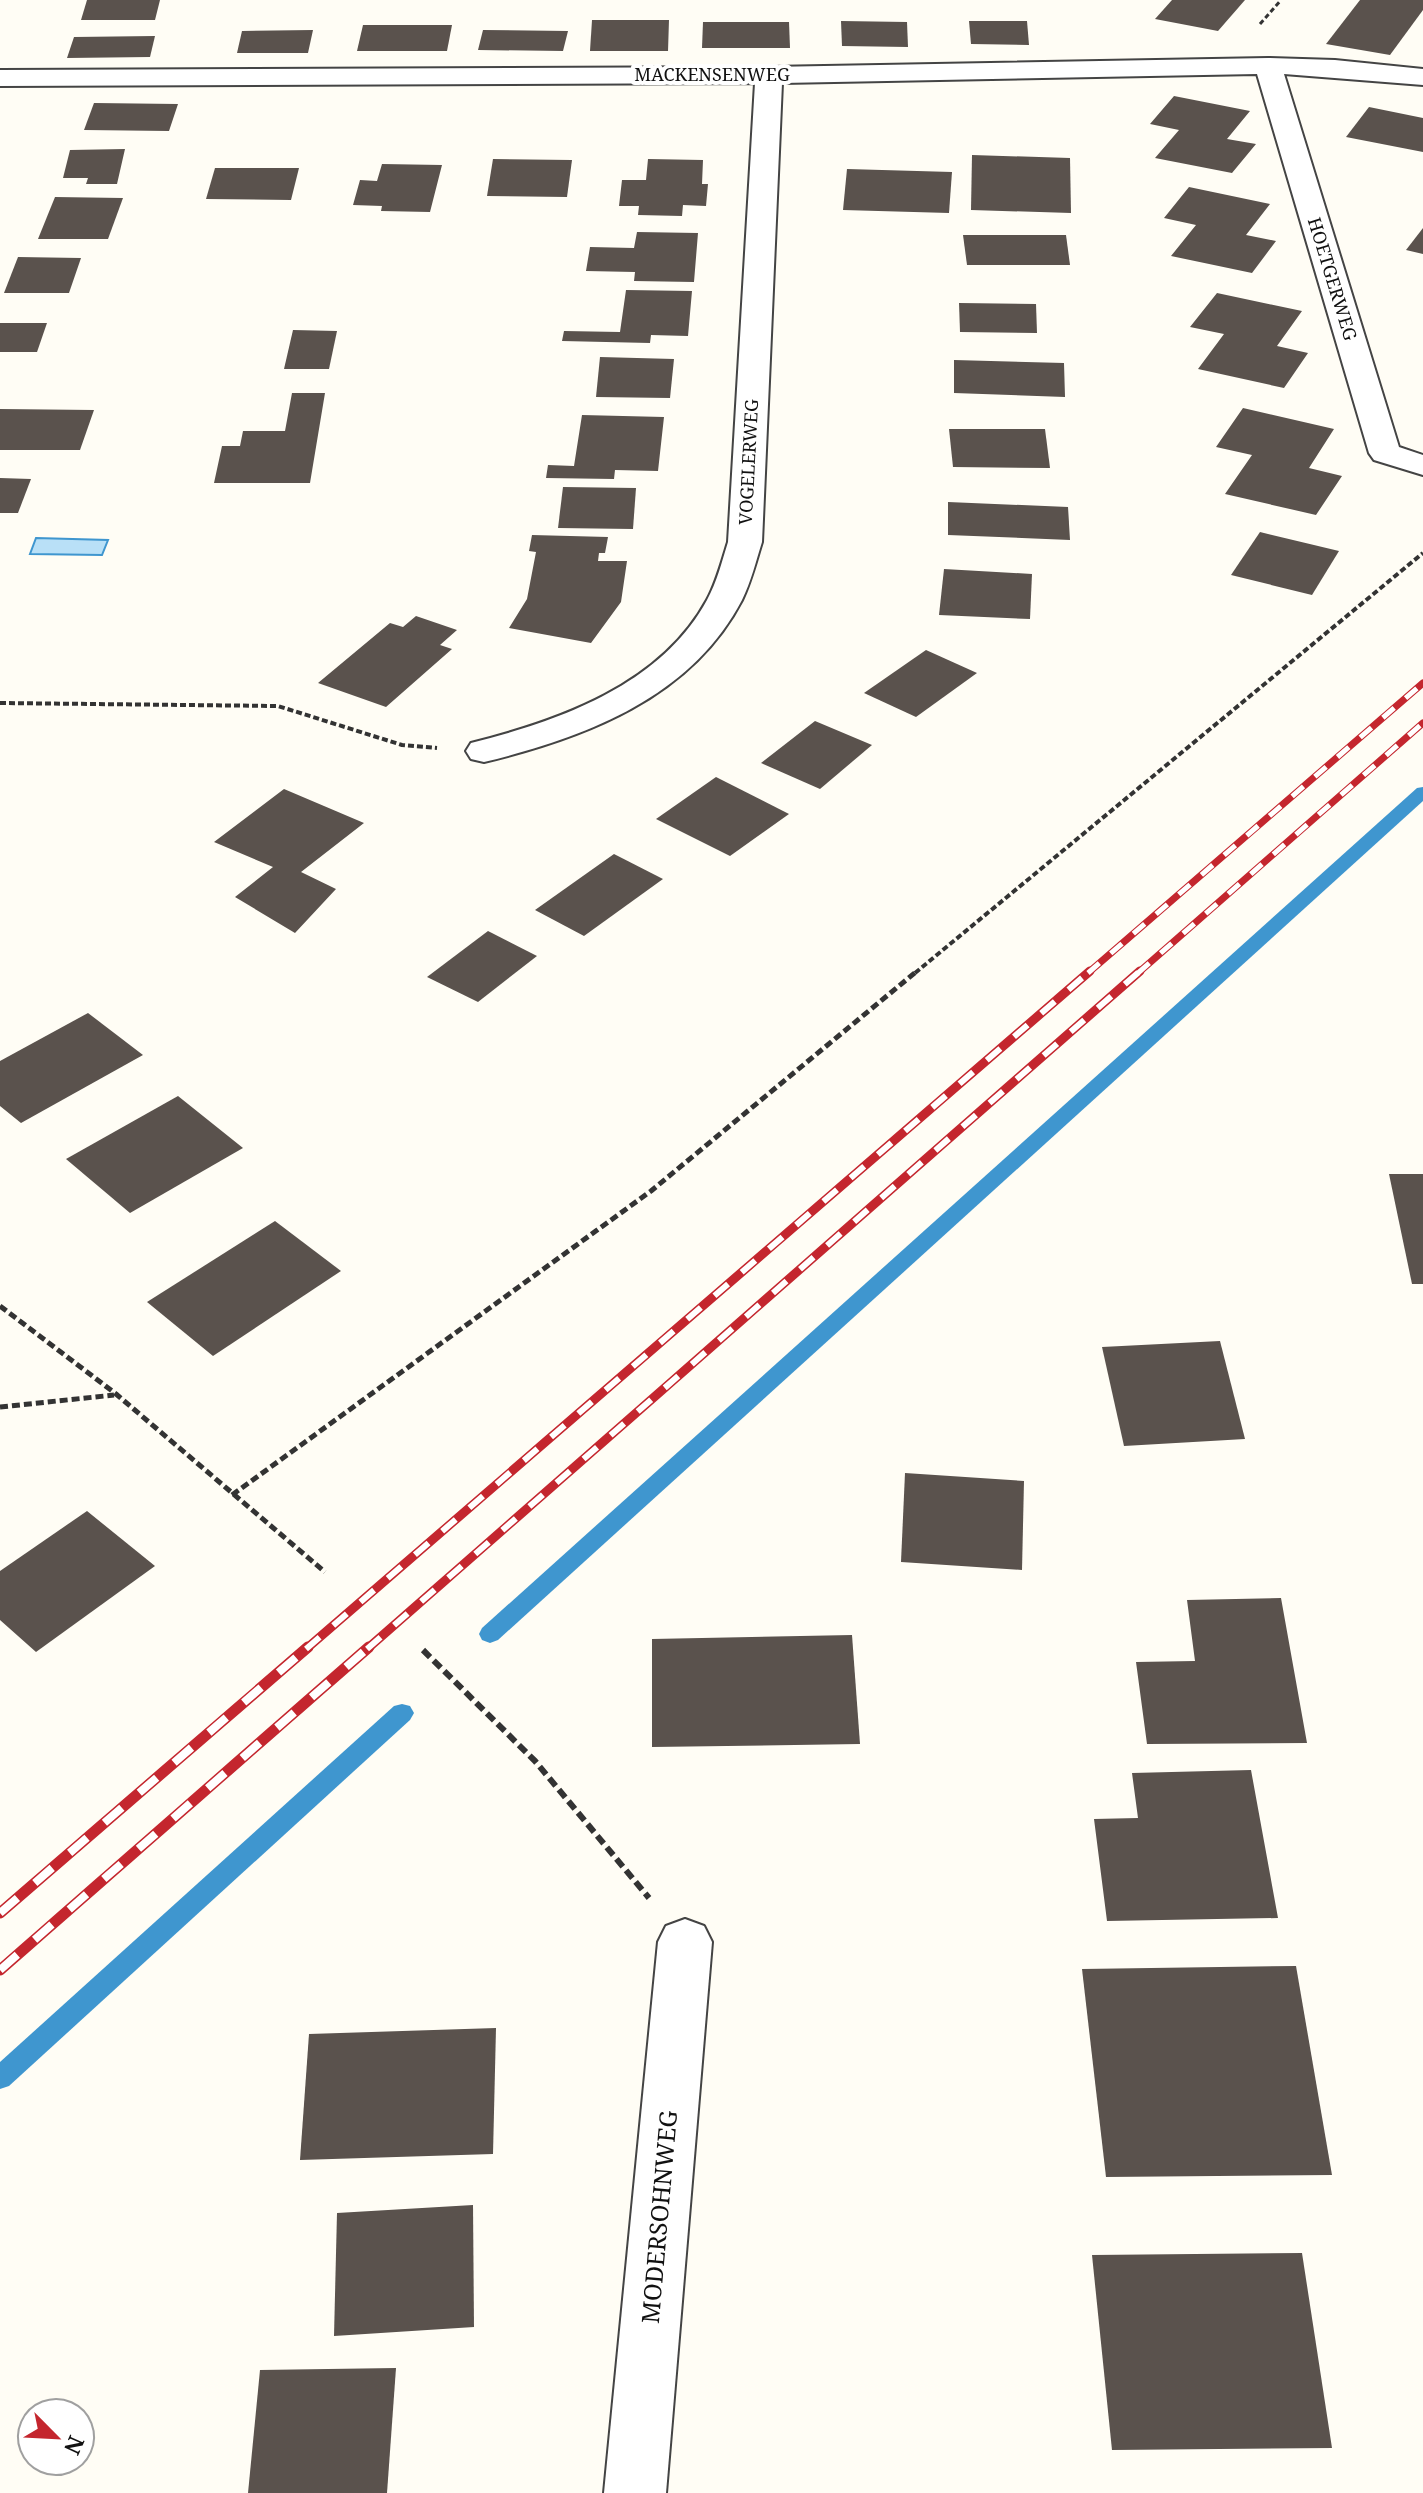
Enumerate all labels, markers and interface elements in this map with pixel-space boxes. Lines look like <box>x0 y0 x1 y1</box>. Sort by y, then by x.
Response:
street label: MACKENSENWEG <box>634 62 790 86</box>
street label: HOETGERWEG <box>1303 214 1363 343</box>
street label: VOGELERWEG <box>733 398 763 525</box>
street label: MODERSOHNWEG <box>633 2109 684 2325</box>
north arrow <box>16 2397 96 2477</box>
text: N <box>58 2432 92 2460</box>

